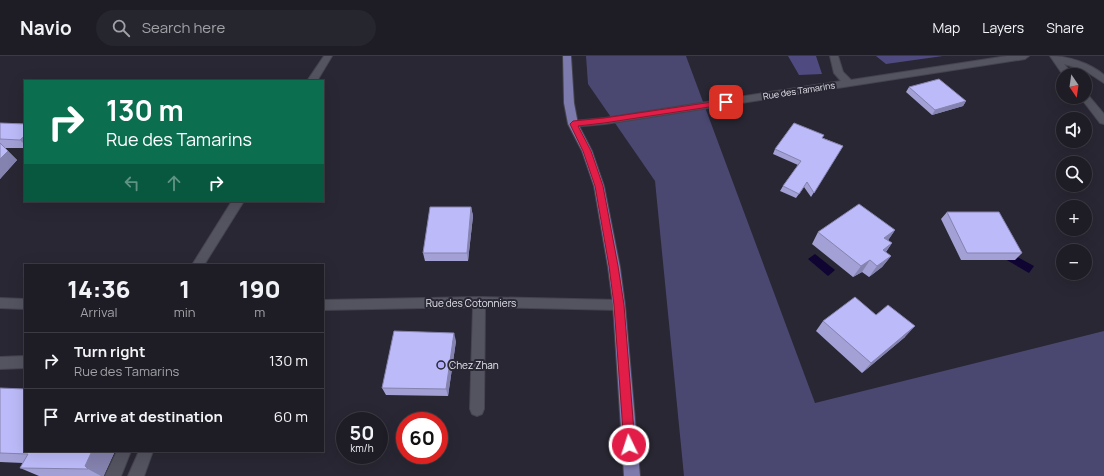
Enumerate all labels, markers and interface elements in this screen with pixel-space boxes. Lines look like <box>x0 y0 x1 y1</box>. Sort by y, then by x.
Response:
search box <box>96 10 376 46</box>
text: Navio <box>20 15 72 41</box>
icon: search <box>110 17 132 39</box>
text: Search here <box>142 17 225 38</box>
text: Map <box>932 18 960 37</box>
text: Layers <box>982 18 1024 37</box>
text: Share <box>1046 18 1084 37</box>
north arrow <box>1056 68 1092 104</box>
map controls <box>1056 68 1092 280</box>
street label: Rue des Tamarins <box>762 78 836 103</box>
pin <box>709 85 743 119</box>
text: 130 m <box>106 91 184 129</box>
icon: arrive <box>715 91 737 113</box>
icon: right <box>40 96 92 148</box>
button: sound <box>1056 112 1092 148</box>
text: Rue des Tamarins <box>106 127 252 151</box>
button: search <box>1056 156 1092 192</box>
icon: left <box>121 172 143 194</box>
icon: ahead <box>163 172 185 194</box>
icon: right <box>205 172 227 194</box>
button: + <box>1056 200 1092 236</box>
button: − <box>1056 244 1092 280</box>
text: 14:36 <box>67 272 131 305</box>
text: 1 <box>179 272 190 305</box>
text: 190 <box>239 272 281 305</box>
street label: Rue des Cotonniers <box>426 296 516 310</box>
text: Arrival <box>80 303 117 321</box>
text: min <box>174 303 196 321</box>
text: m <box>254 303 265 321</box>
text: Turn right <box>74 341 145 362</box>
icon: right <box>40 350 62 372</box>
text: 130 m <box>269 350 308 371</box>
place label: Chez Zhan <box>449 358 499 372</box>
marker: Chez Zhan <box>436 360 446 370</box>
text: Rue des Tamarins <box>74 362 179 380</box>
icon: arrive <box>40 406 62 428</box>
text: Arrive at destination <box>74 406 223 427</box>
text: 60 m <box>274 406 308 427</box>
speed limit sign: 60 <box>396 412 448 464</box>
text: 50 <box>350 419 374 446</box>
position arrow <box>608 424 650 466</box>
text: km/h <box>350 441 374 455</box>

